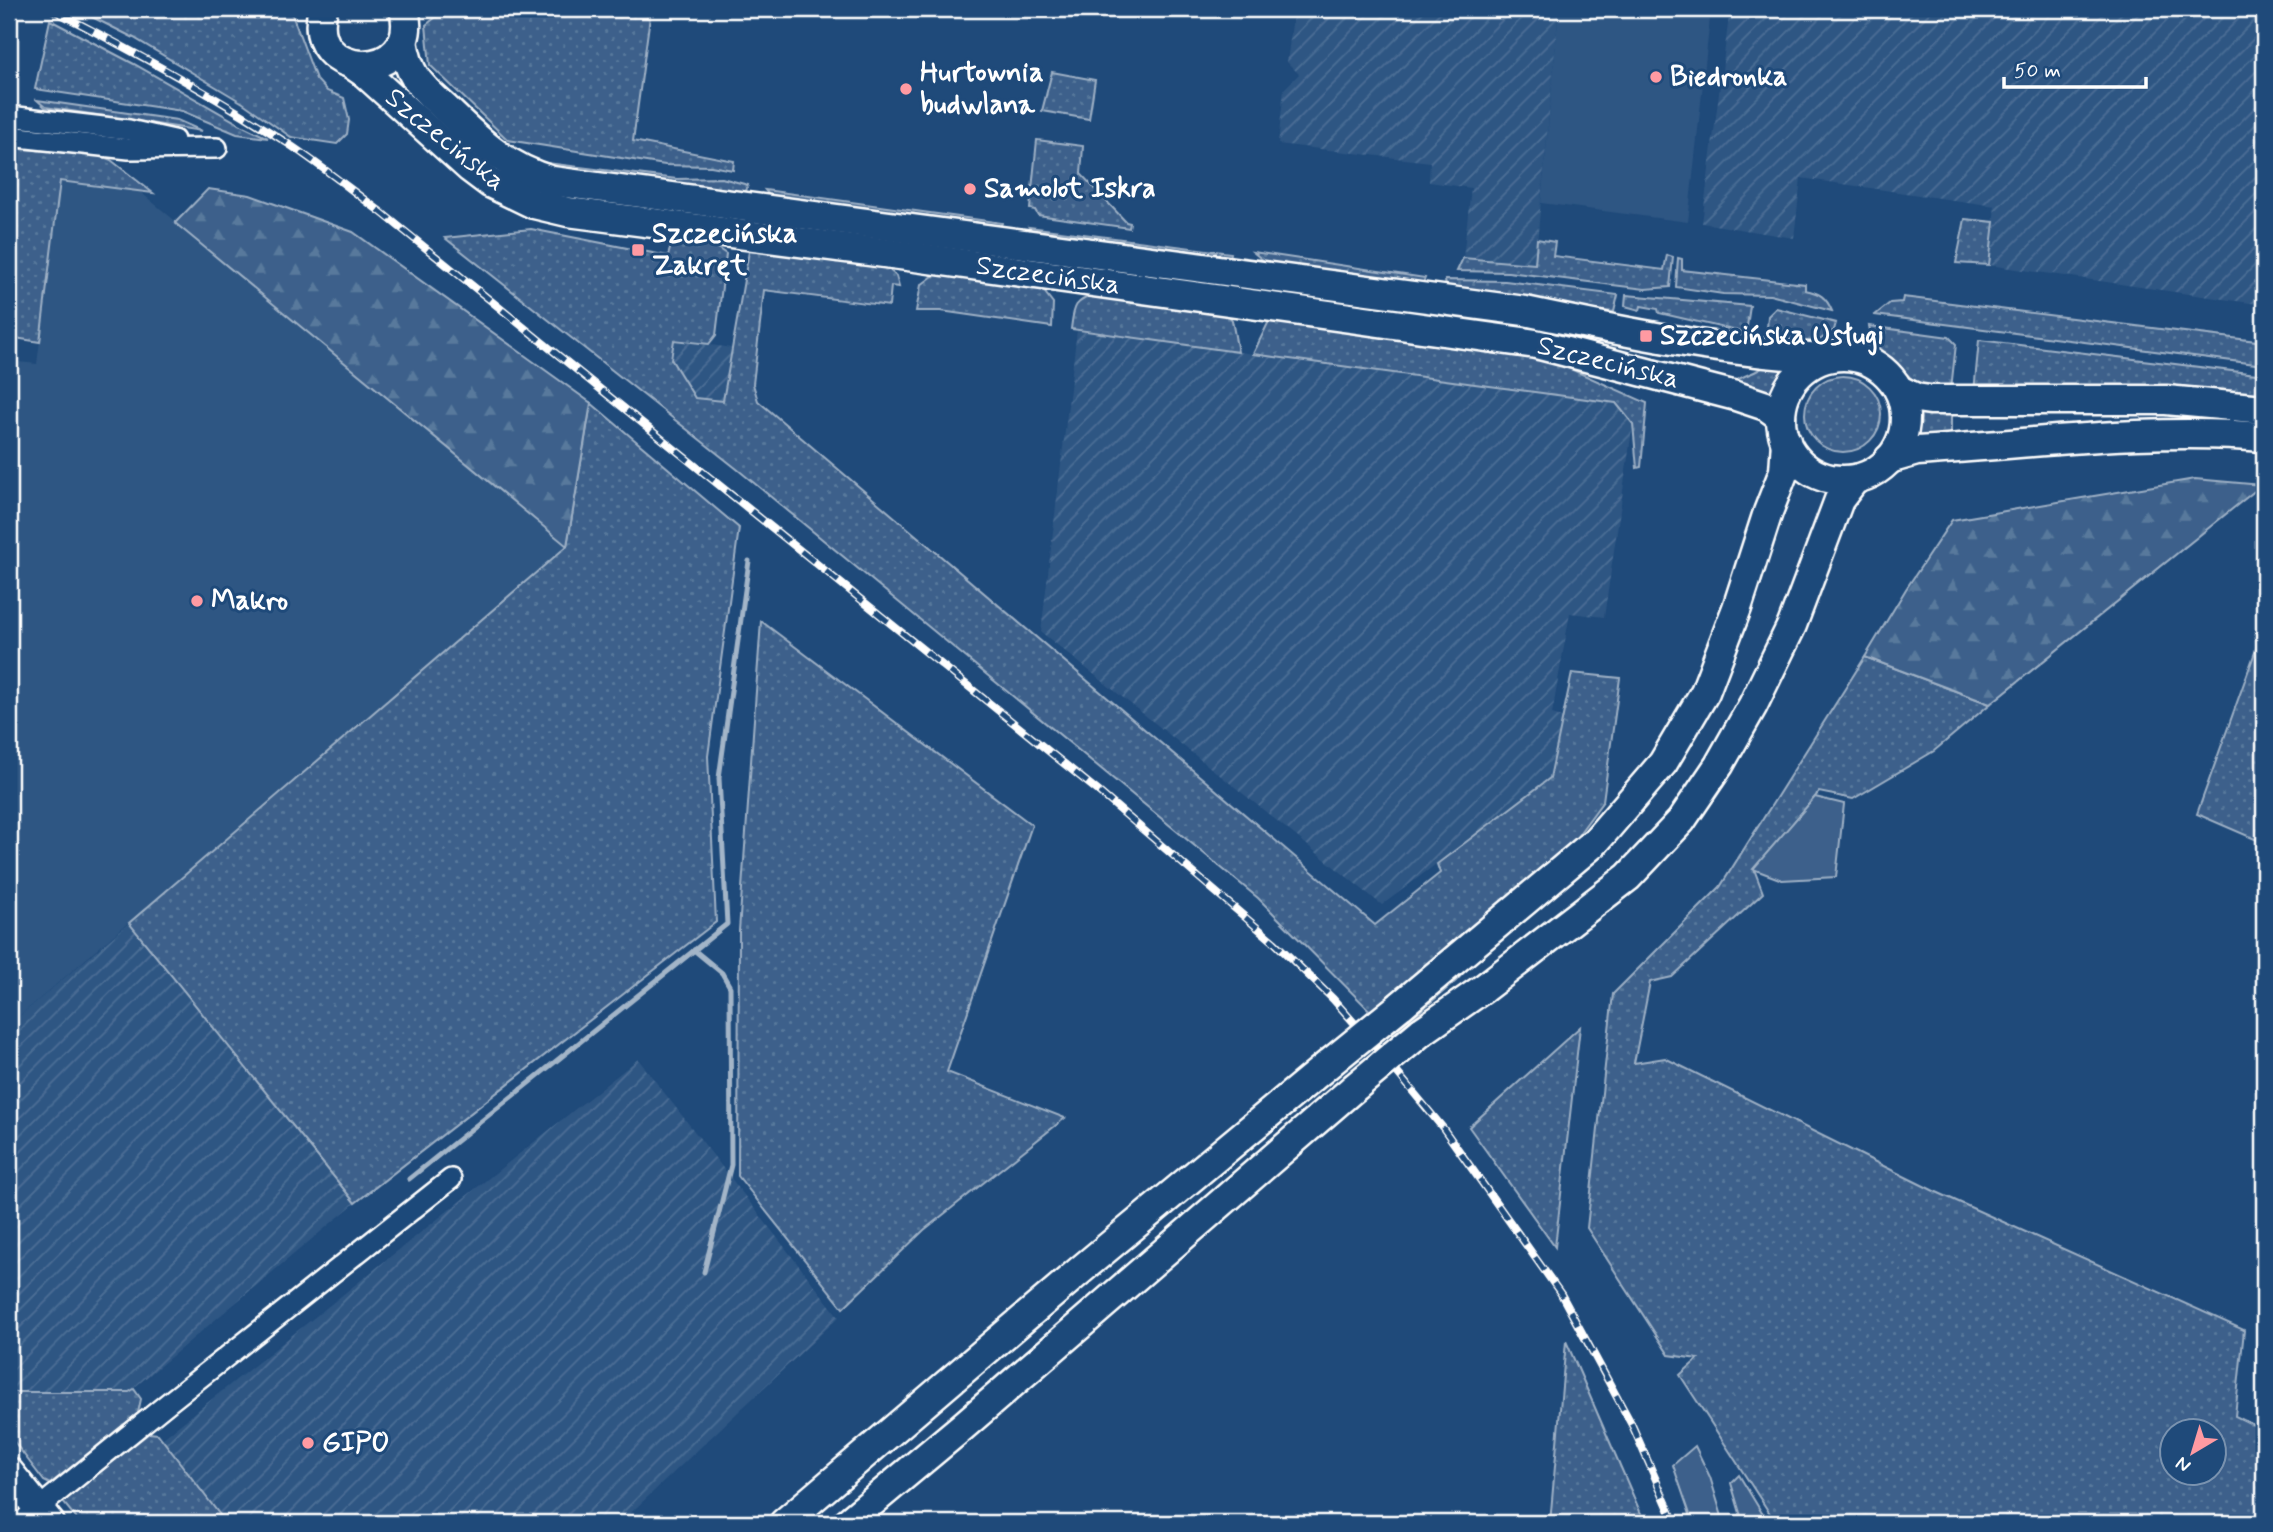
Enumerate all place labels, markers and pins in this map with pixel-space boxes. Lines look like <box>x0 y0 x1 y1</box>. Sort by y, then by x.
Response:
place label: Hurtownia budwlana <box>920 55 1044 124</box>
place label: Biedronka <box>1670 59 1787 96</box>
marker: Biedronka <box>1648 69 1664 85</box>
marker: Hurtownia budwlana <box>898 81 914 97</box>
place label: Samolot Iskra <box>984 171 1156 208</box>
marker: Samolot Iskra <box>962 181 978 197</box>
place label: Szczecińska Zakręt <box>652 216 797 285</box>
marker: Szczecińska Zakręt <box>630 242 646 258</box>
place label: Szczecińska Usługi <box>1660 318 1884 356</box>
marker: Szczecińska Usługi <box>1638 328 1654 344</box>
place label: Makro <box>211 583 288 620</box>
marker: Makro <box>189 593 205 609</box>
place label: GIPO <box>322 1425 390 1462</box>
marker: GIPO <box>300 1435 316 1451</box>

